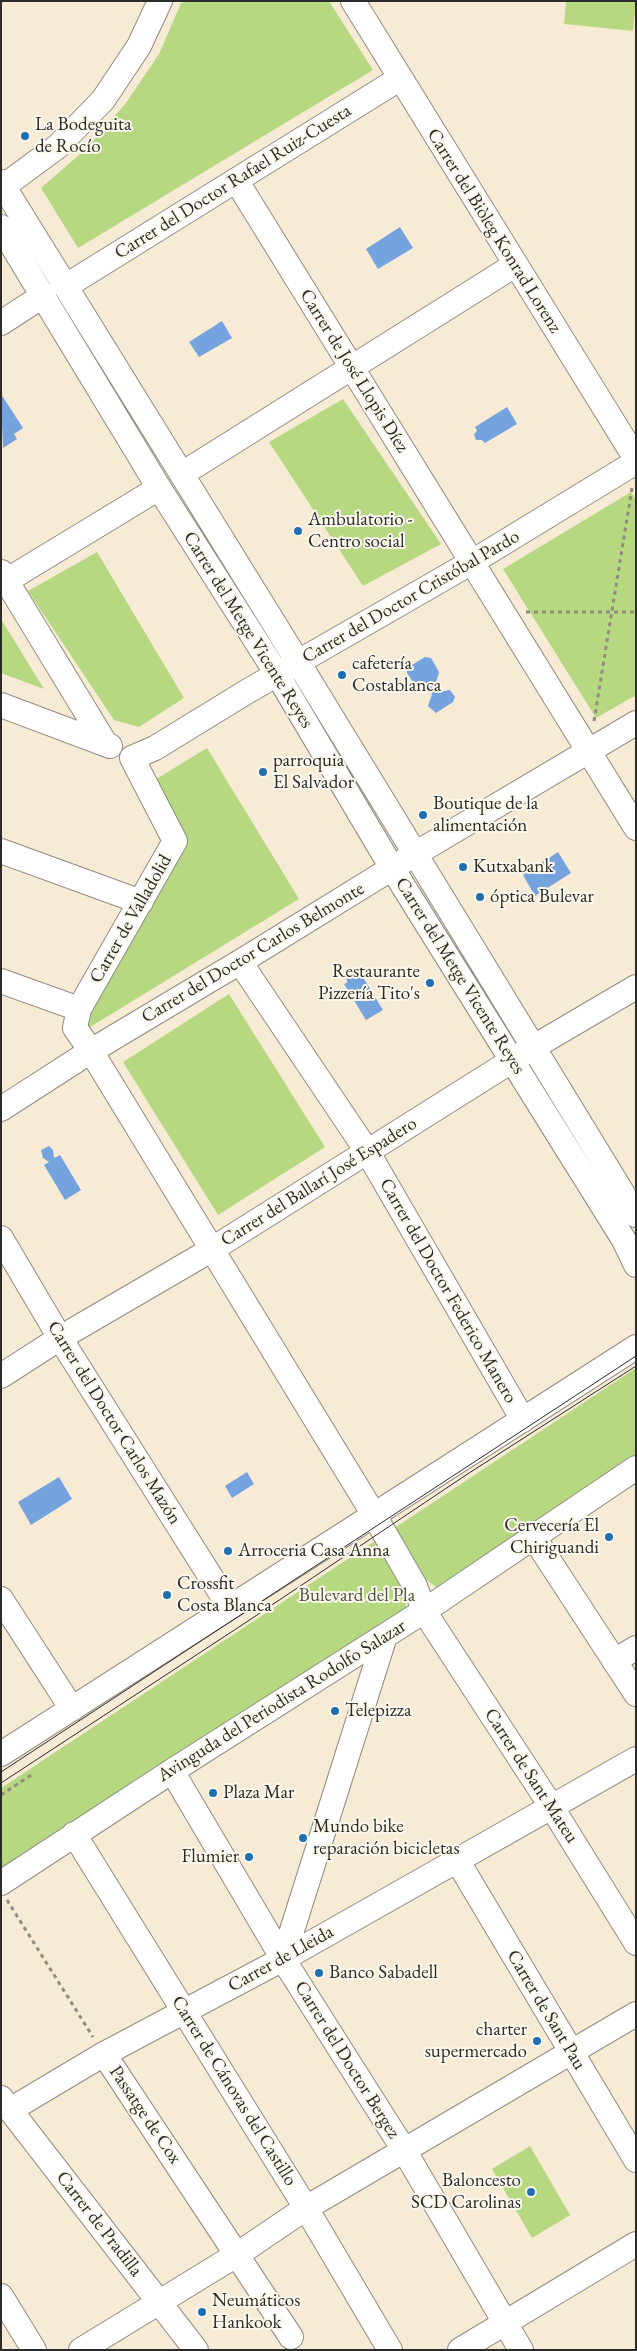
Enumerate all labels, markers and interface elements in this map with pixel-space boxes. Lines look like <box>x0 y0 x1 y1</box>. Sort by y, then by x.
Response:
street label: Carrer del Doctor Rafael Ruiz-Cuesta <box>110 99 356 265</box>
place label: La Bodeguita de Rocío <box>35 114 132 158</box>
street label: Carrer del Biòleg Konrad Lorenz <box>422 125 566 337</box>
marker: La Bodeguita de Rocío <box>19 130 31 142</box>
street label: Carrer de José Llopis Díez <box>294 285 414 457</box>
place label: Ambulatorio - Centro social <box>308 509 413 553</box>
marker: Ambulatorio - Centro social <box>292 525 304 537</box>
street label: Carrer del Doctor Cristóbal Pardo <box>298 525 524 669</box>
street label: Carrer del Metge Vicente Reyes <box>178 527 318 733</box>
place label: cafetería Costablanca <box>352 653 441 697</box>
marker: cafetería Costablanca <box>336 669 348 681</box>
place label: parroquia El Salvador <box>273 750 354 794</box>
marker: parroquia El Salvador <box>257 766 269 778</box>
place label: Boutique de la alimentación <box>433 793 538 837</box>
marker: Boutique de la alimentación <box>417 809 429 821</box>
street label: Carrer de Valladolid <box>85 851 177 987</box>
place label: Kutxabank <box>473 856 553 878</box>
marker: Kutxabank <box>457 861 469 873</box>
street label: Carrer del Metge Vicente Reyes <box>390 873 530 1079</box>
street label: Carrer del Doctor Carlos Belmonte <box>138 877 368 1029</box>
place label: óptica Bulevar <box>490 886 594 908</box>
marker: óptica Bulevar <box>474 891 486 903</box>
place label: Restaurante Pizzería Tito's <box>318 961 420 1005</box>
marker: Restaurante Pizzería Tito's <box>424 977 436 989</box>
street label: Carrer del Ballarí José Espadero <box>217 1112 421 1252</box>
street label: Carrer del Doctor Federico Manero <box>374 1174 522 1408</box>
street label: Carrer del Doctor Carlos Mazón <box>42 1317 186 1529</box>
place label: Cervecería El Chiriguandi <box>504 1515 599 1559</box>
marker: Cervecería El Chiriguandi <box>603 1531 615 1543</box>
place label: Arroceria Casa Anna <box>238 1540 390 1562</box>
marker: Arroceria Casa Anna <box>222 1545 234 1557</box>
place label: Crossfit Costa Blanca <box>177 1573 272 1617</box>
park label: Bulevard del Pla <box>299 1585 415 1607</box>
marker: Crossfit Costa Blanca <box>161 1589 173 1601</box>
street label: Avinguda del Periodista Rodolfo Salazar <box>153 1615 411 1787</box>
place label: Telepizza <box>345 1700 412 1722</box>
street label: Carrer de Sant Mateu <box>479 1704 583 1848</box>
marker: Telepizza <box>329 1705 341 1717</box>
place label: Plaza Mar <box>223 1782 294 1804</box>
marker: Plaza Mar <box>207 1787 219 1799</box>
place label: Mundo bike reparación bicicletas <box>313 1816 460 1860</box>
marker: Mundo bike reparación bicicletas <box>297 1832 309 1844</box>
place label: Flumier <box>182 1846 239 1868</box>
marker: Flumier <box>243 1851 255 1863</box>
street label: Carrer de Lleida <box>224 1921 338 1997</box>
street label: Carrer de Sant Pau <box>501 1946 591 2074</box>
place label: Banco Sabadell <box>329 1962 438 1984</box>
marker: Banco Sabadell <box>313 1967 325 1979</box>
street label: Carrer del Doctor Bergez <box>289 1977 405 2143</box>
street label: Carrer de Cánovas del Castillo <box>166 1992 302 2190</box>
place label: charter supermercado <box>425 2019 527 2063</box>
marker: charter supermercado <box>531 2035 543 2047</box>
street label: Passatge de Cox <box>104 2062 186 2168</box>
street label: Carrer de Pradilla <box>51 2167 147 2281</box>
place label: Baloncesto SCD Carolinas <box>411 2170 521 2214</box>
marker: Baloncesto SCD Carolinas <box>525 2186 537 2198</box>
place label: Neumáticos Hankook <box>212 2290 300 2334</box>
marker: Neumáticos Hankook <box>196 2306 208 2318</box>

